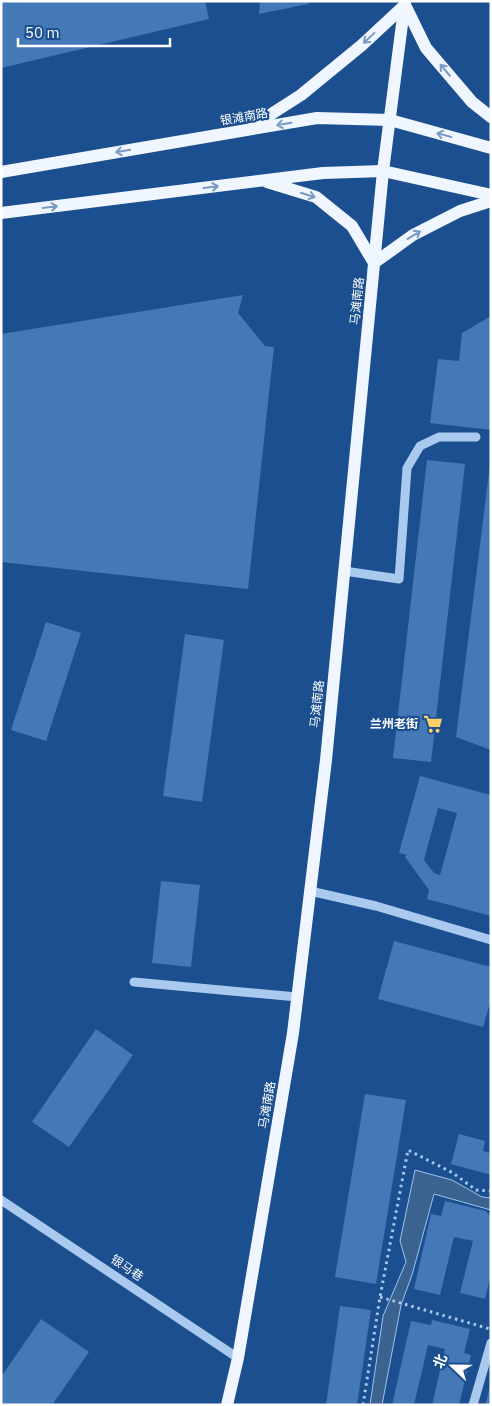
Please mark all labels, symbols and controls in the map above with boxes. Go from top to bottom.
scale bar [18,15,170,47]
text: 50 m [25,23,60,42]
one-way arrow [363,32,376,44]
one-way arrow [439,64,450,77]
street label: 银滩南路 [219,105,269,128]
one-way arrow [276,119,292,129]
one-way arrow [436,129,452,139]
one-way arrow [116,147,132,157]
one-way arrow [203,182,219,192]
one-way arrow [300,191,316,200]
one-way arrow [41,202,57,212]
one-way arrow [407,230,421,240]
street label: 马滩南路 [347,276,366,326]
street label: 马滩南路 [307,679,326,729]
supermarket icon: 兰州老街 [422,713,444,735]
place label: 兰州老街 [370,716,418,731]
street label: 马滩南路 [255,1080,278,1130]
street label: 银马巷 [108,1251,146,1284]
north arrow [427,1341,477,1391]
text: 北 [429,1351,451,1371]

